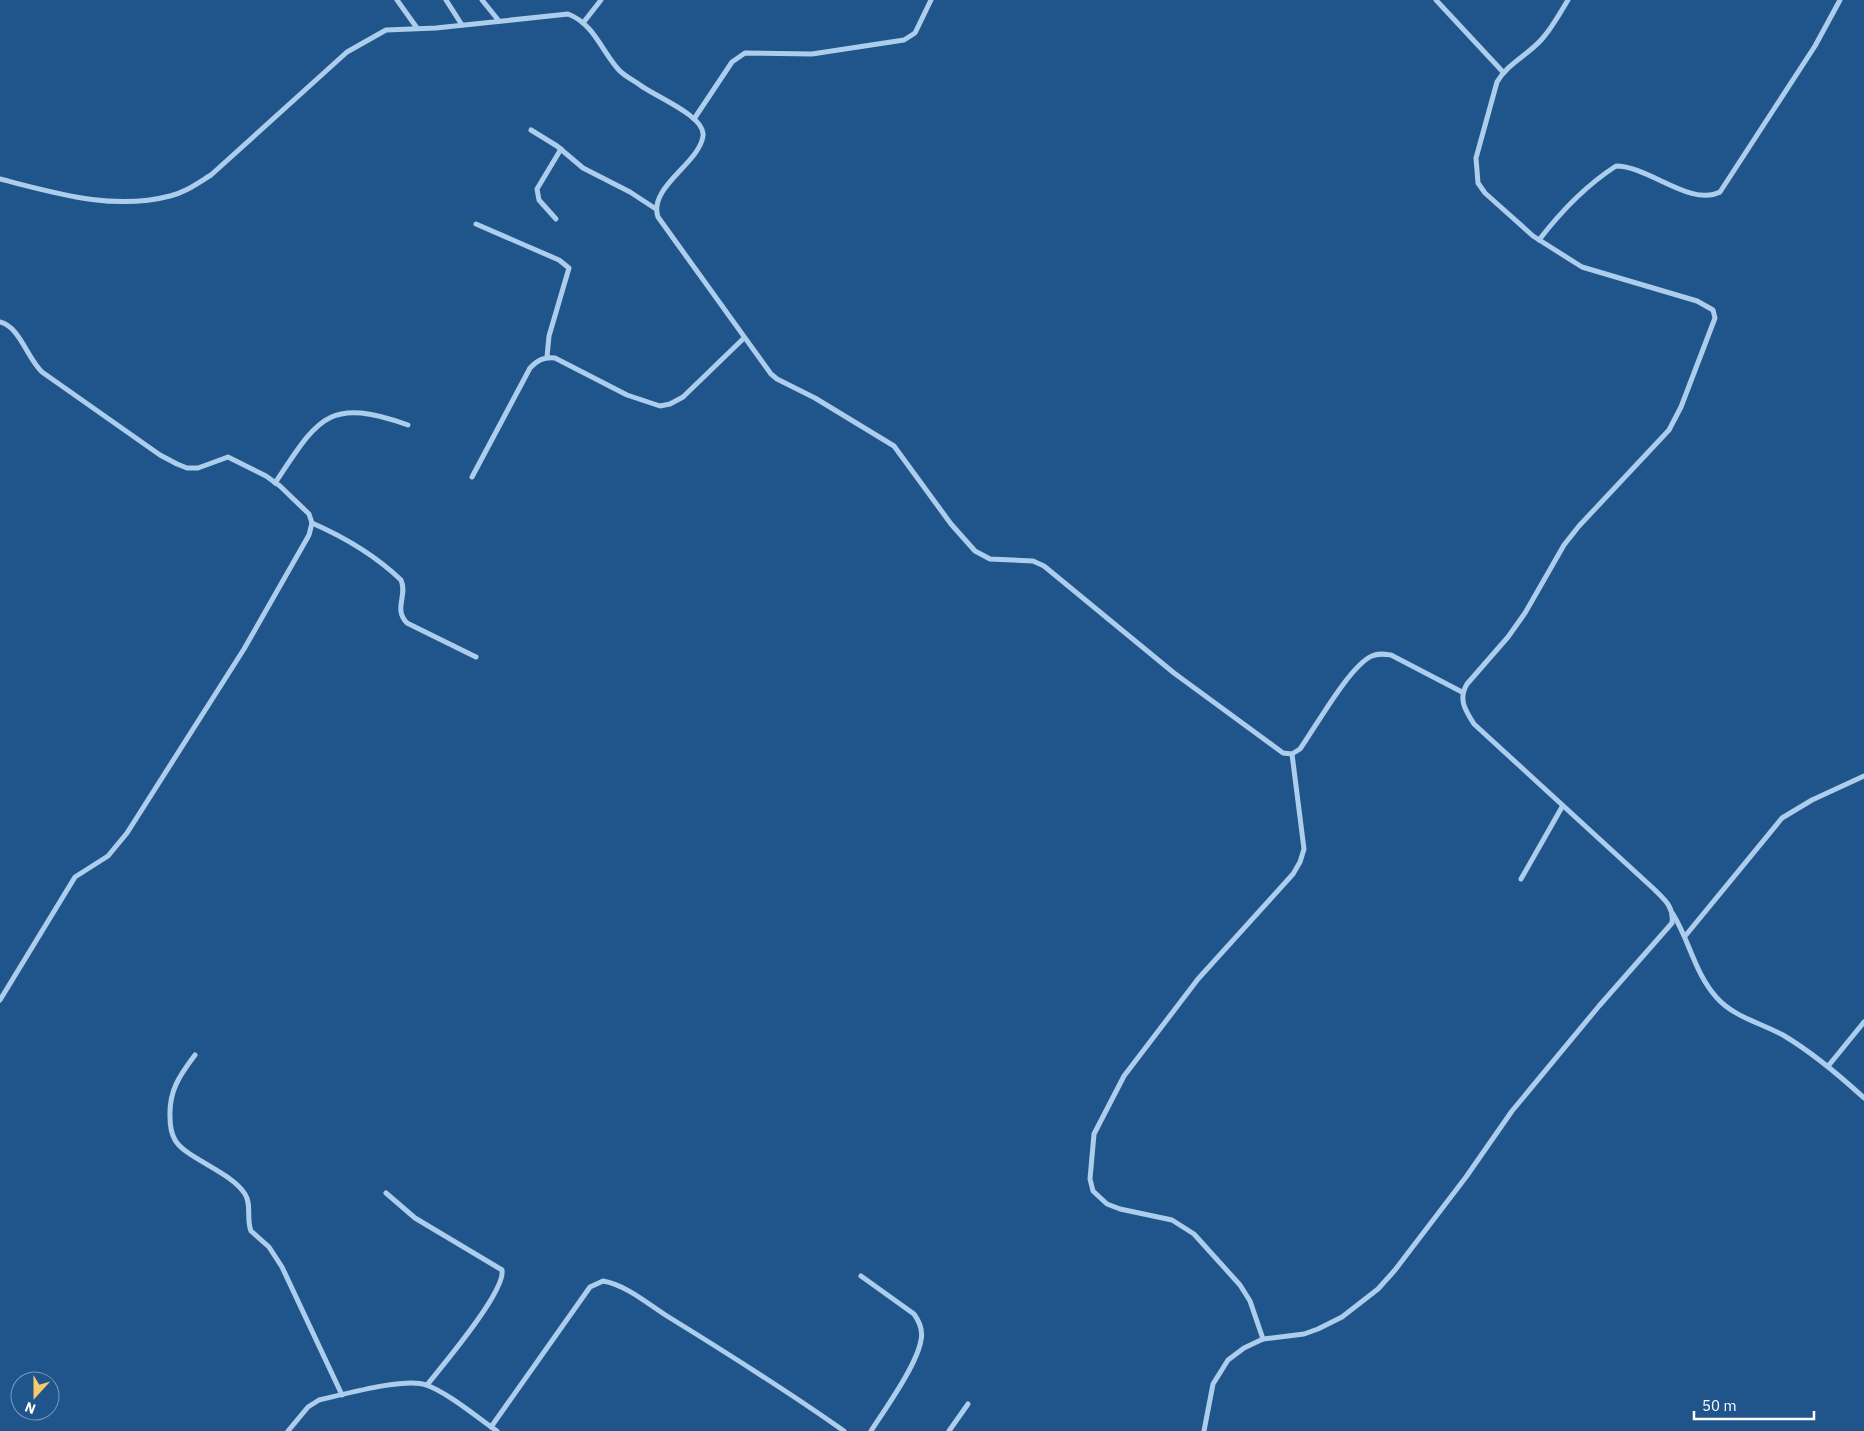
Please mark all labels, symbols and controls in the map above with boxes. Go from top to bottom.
north arrow [10,1371,60,1421]
scale bar [1694,1388,1814,1420]
text: 50 m [1702,1396,1737,1415]
text: N [22,1398,38,1418]

